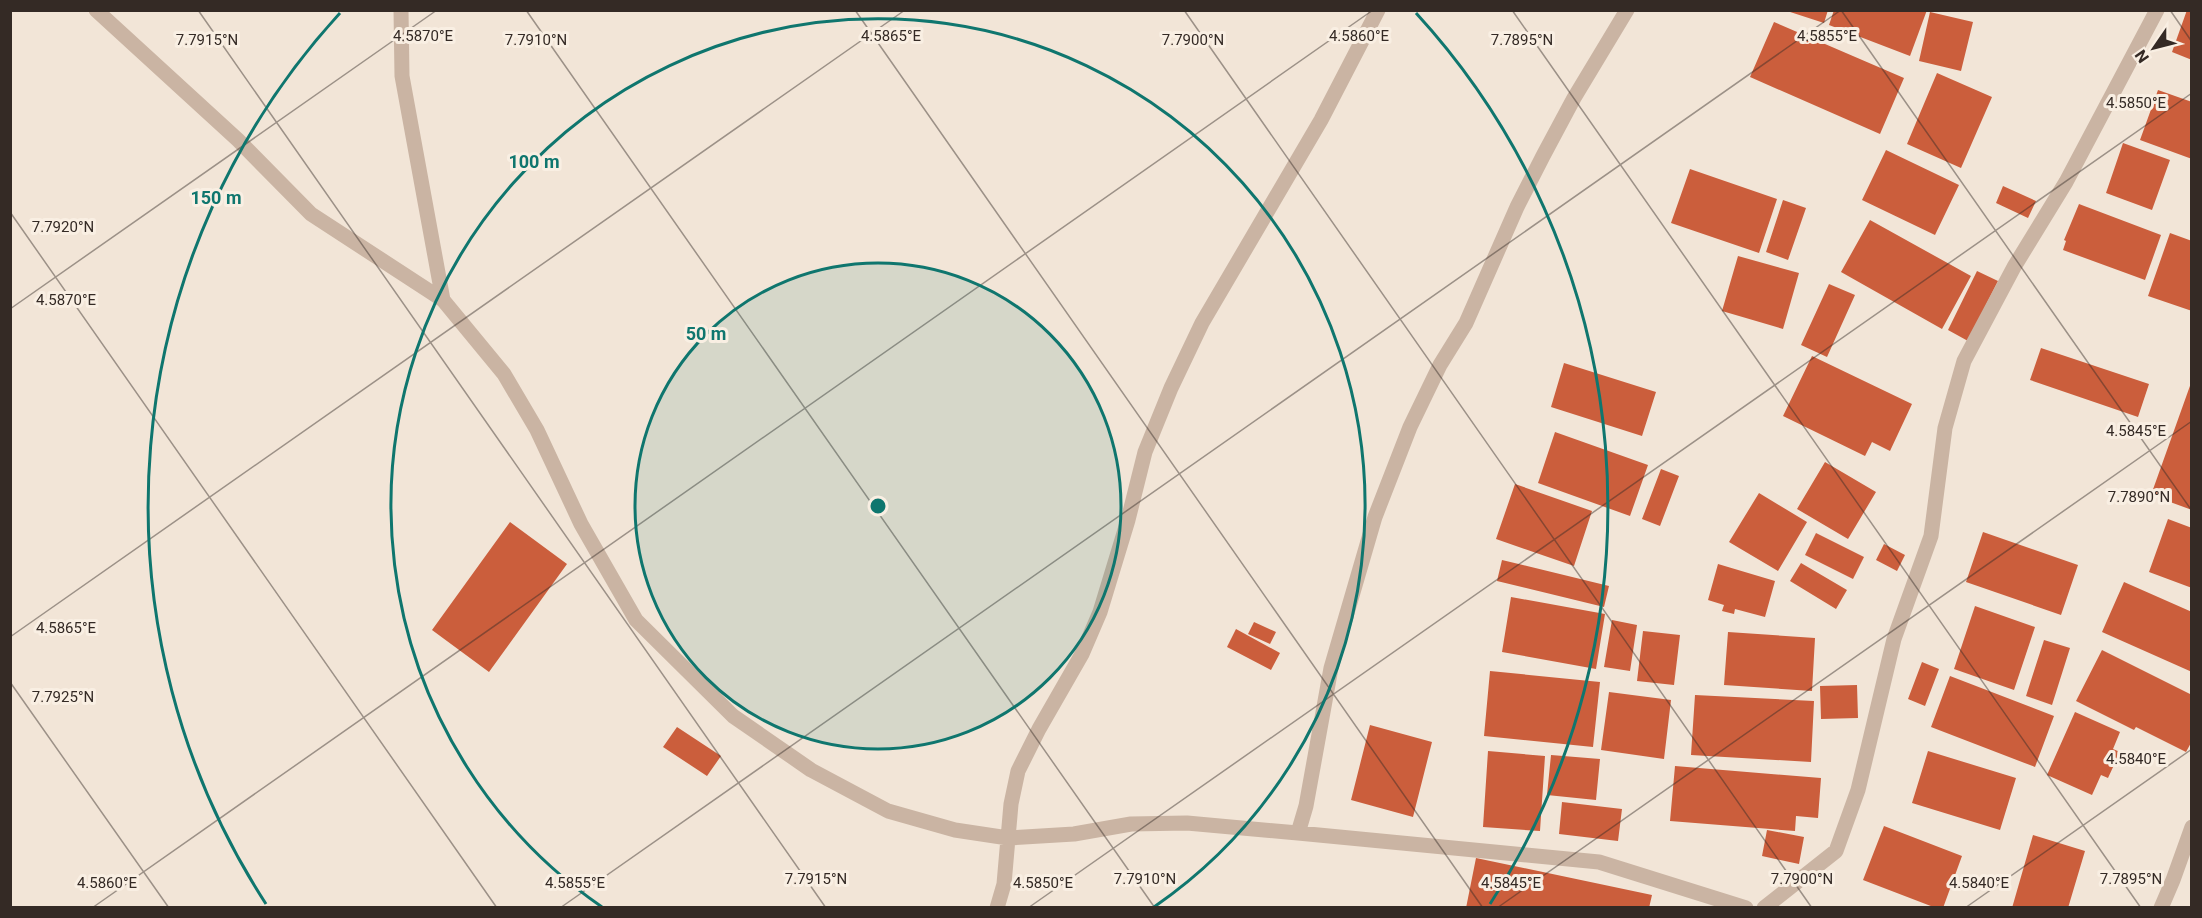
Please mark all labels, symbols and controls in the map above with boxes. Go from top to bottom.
north arrow [2124,18,2184,78]
text: 4.5870°E [393,27,454,45]
text: 4.5865°E [861,27,922,45]
text: 4.5860°E [1329,27,1390,45]
text: 4.5855°E [1797,27,1858,45]
text: 7.7915°N [176,31,238,49]
text: 7.7910°N [505,31,567,49]
text: 7.7900°N [1162,31,1224,49]
text: 7.7895°N [1491,31,1553,49]
text: N [2131,46,2153,66]
text: 4.5850°E [2106,94,2167,112]
text: 100 m [508,151,560,172]
text: 150 m [190,187,242,208]
text: 7.7920°N [32,218,94,236]
text: 4.5870°E [36,291,97,309]
text: 50 m [686,323,726,344]
text: 4.5845°E [2106,422,2167,440]
text: 7.7890°N [2108,488,2170,506]
centre of rings [868,496,888,516]
text: 4.5865°E [36,619,97,637]
text: 7.7925°N [32,688,94,706]
text: 4.5840°E [2106,750,2167,768]
text: 7.7915°N [785,870,847,888]
text: 7.7910°N [1114,870,1176,888]
text: 7.7900°N [1771,870,1833,888]
text: 7.7895°N [2100,870,2162,888]
text: 4.5860°E [77,874,138,892]
text: 4.5855°E [545,874,606,892]
text: 4.5850°E [1013,874,1074,892]
text: 4.5845°E [1481,874,1542,892]
text: 4.5840°E [1949,874,2010,892]

